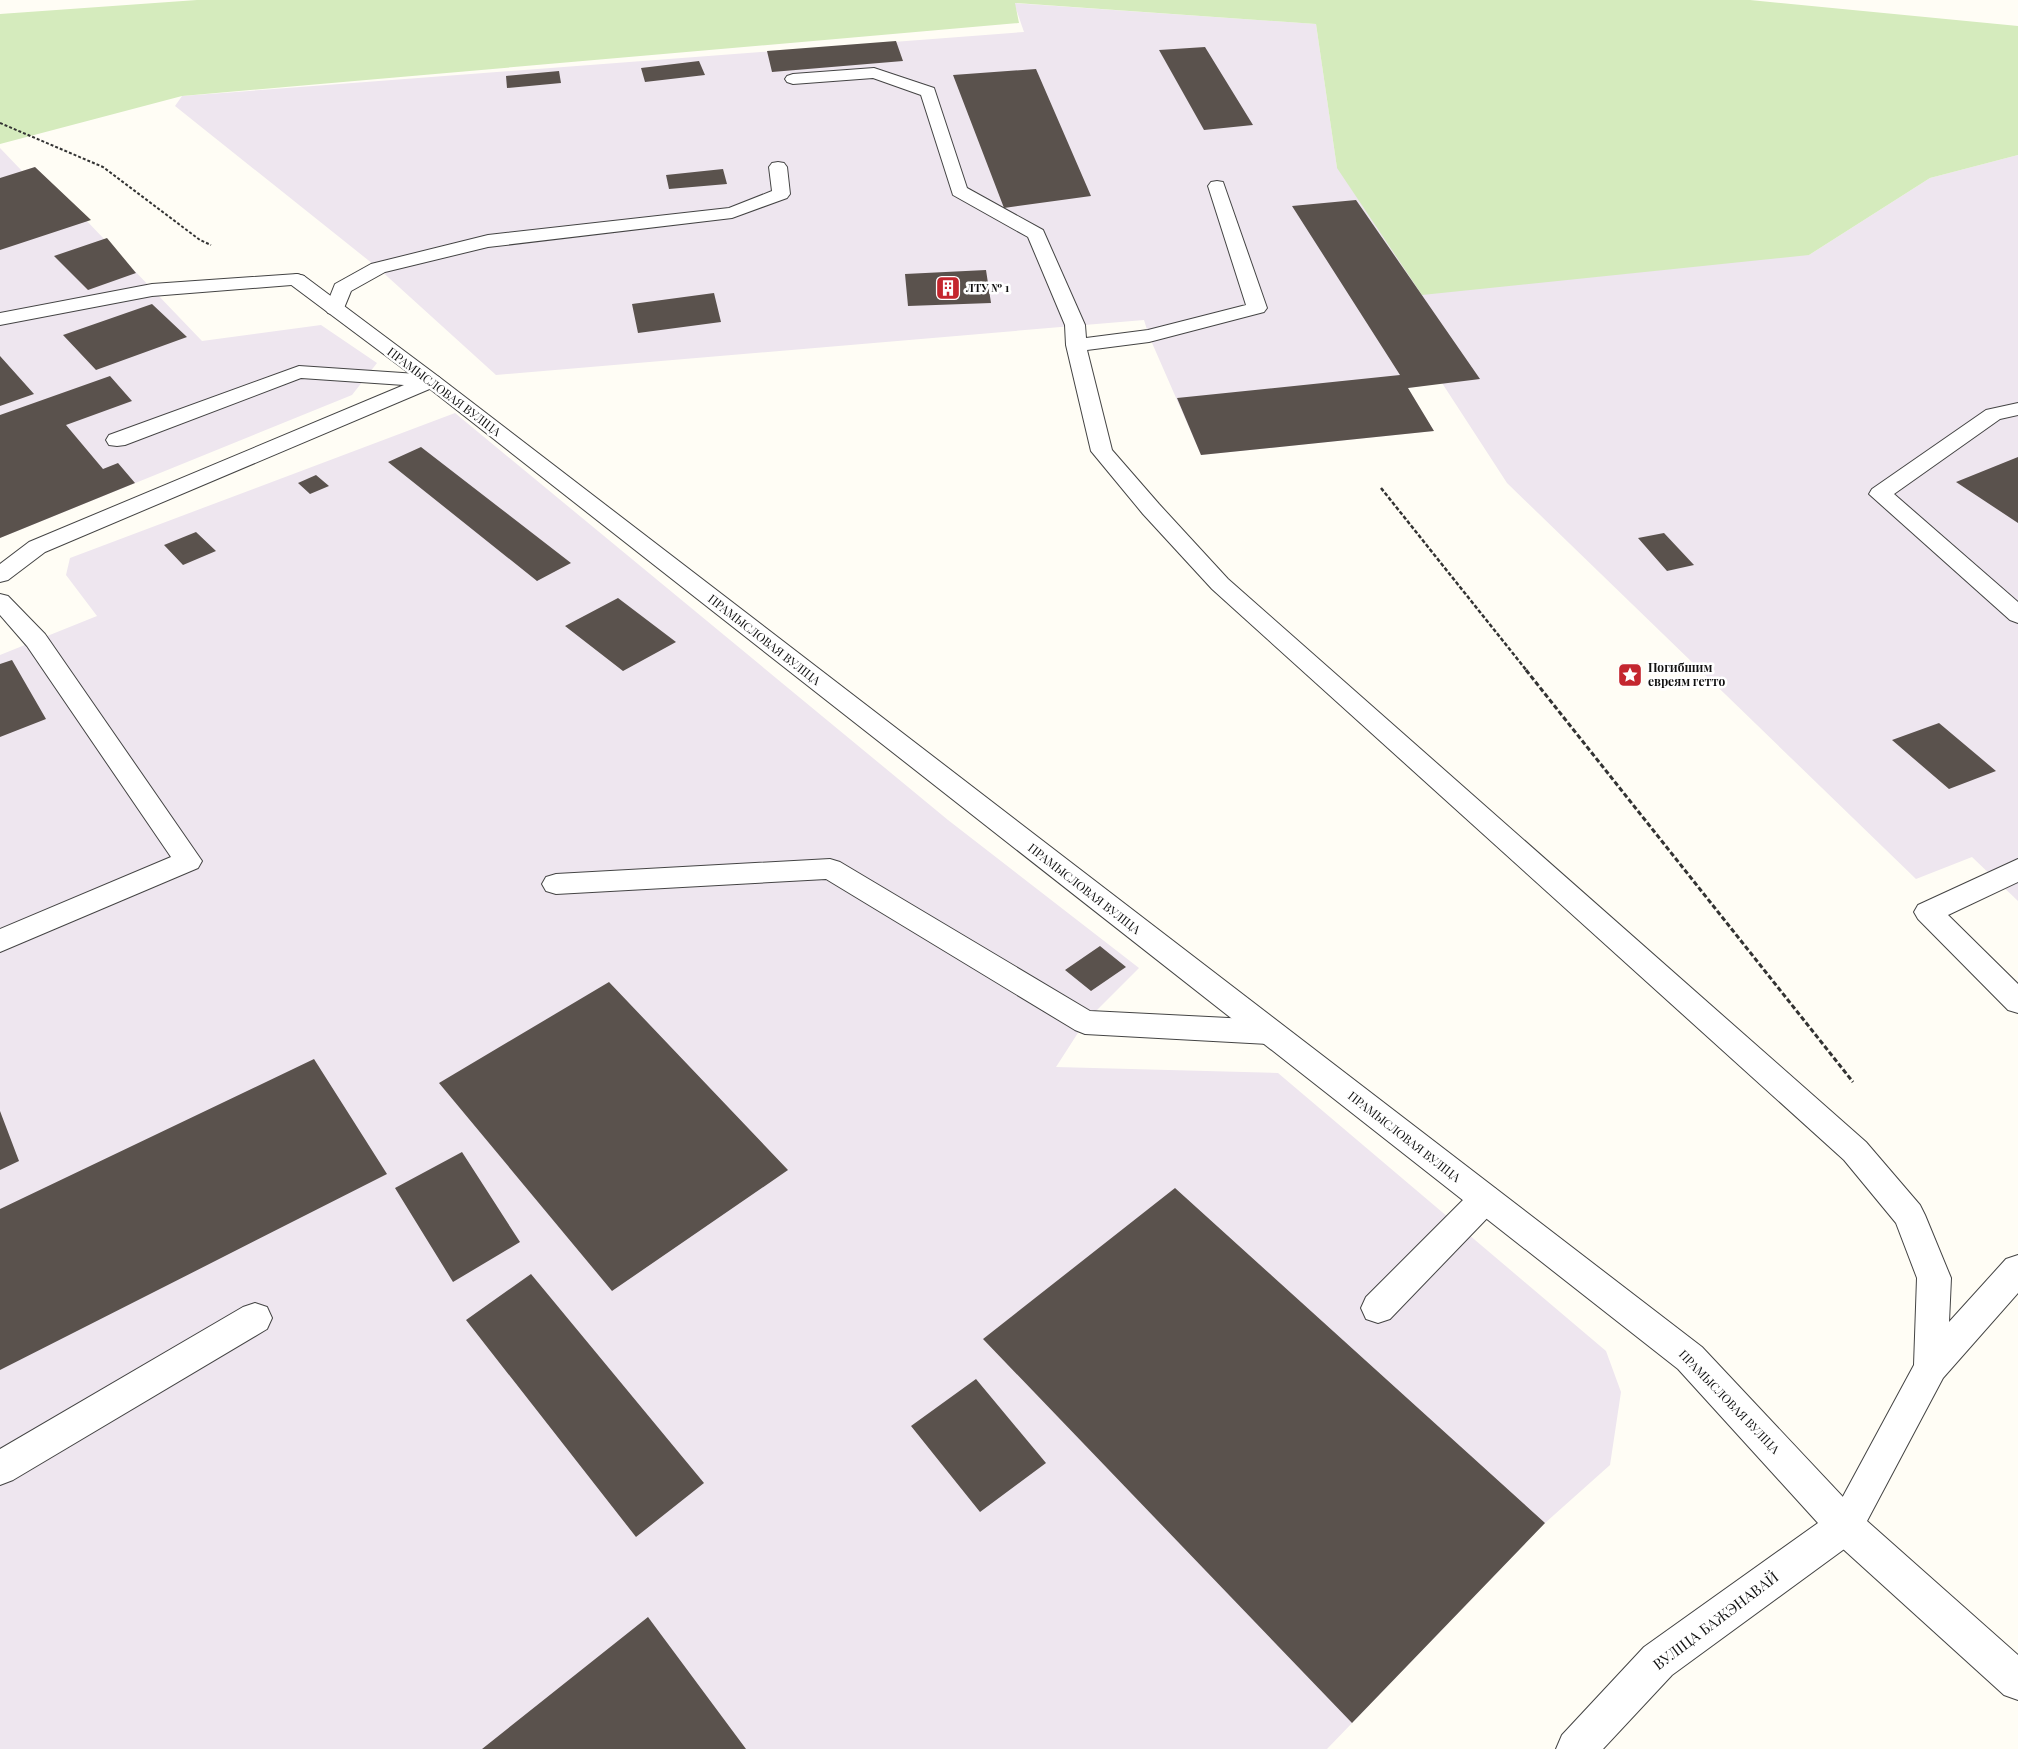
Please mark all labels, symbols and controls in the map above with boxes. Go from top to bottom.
building icon: ЛТУ № 1 [935,275,961,301]
place label: ЛТУ № 1 [965,280,1009,295]
street label: ПРАМЫСЛОВАЯ ВУЛІЦА [384,343,505,440]
street label: ПРАМЫСЛОВАЯ ВУЛІЦА [705,590,824,688]
place label: Погибшим евреям гетто [1648,659,1726,689]
place icon: Погибшим евреям гетто [1617,662,1643,688]
street label: ПРАМЫСЛОВАЯ ВУЛІЦА [1025,839,1144,937]
street label: ПРАМЫСЛОВАЯ ВУЛІЦА [1345,1087,1464,1185]
street label: ПРАМЫСЛОВАЯ ВУЛІЦА [1676,1346,1784,1457]
street label: ВУЛІЦА БАЖЭНАВАЙ [1649,1566,1783,1674]

